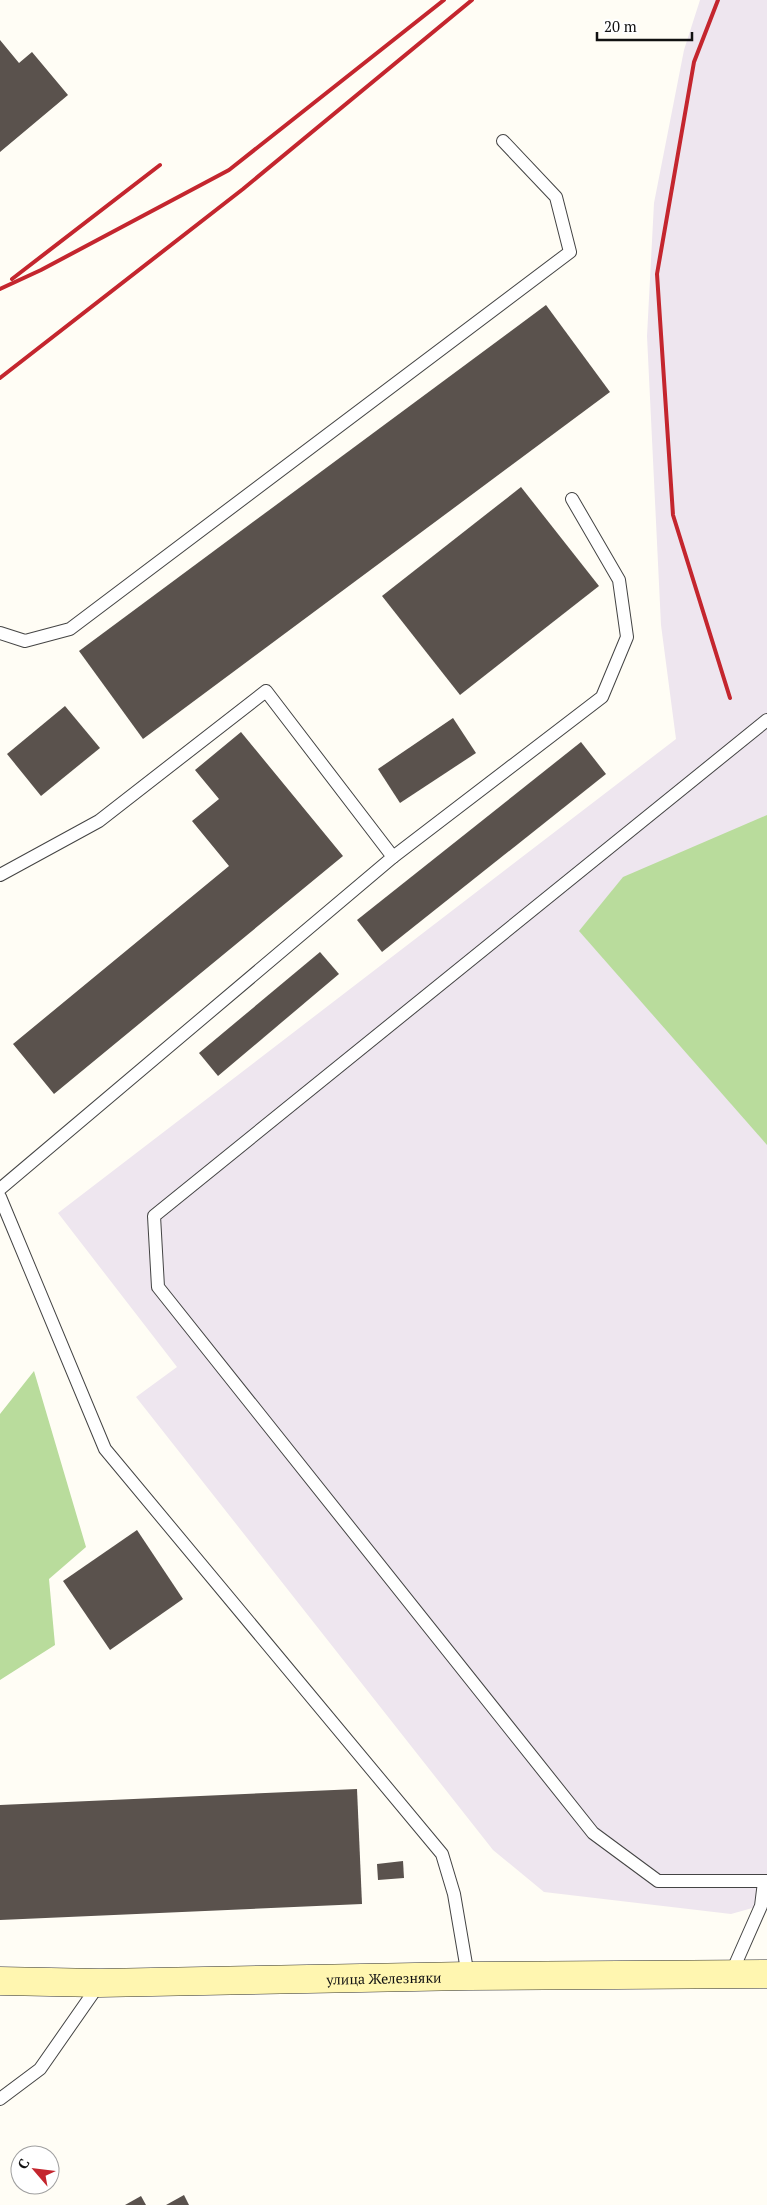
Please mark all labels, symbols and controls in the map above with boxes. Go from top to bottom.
scale bar [597,10,692,42]
text: 20 m [604,16,637,36]
street label: улица Железняки [325,1967,442,1988]
north arrow [10,2145,60,2195]
text: С [13,2155,34,2172]

